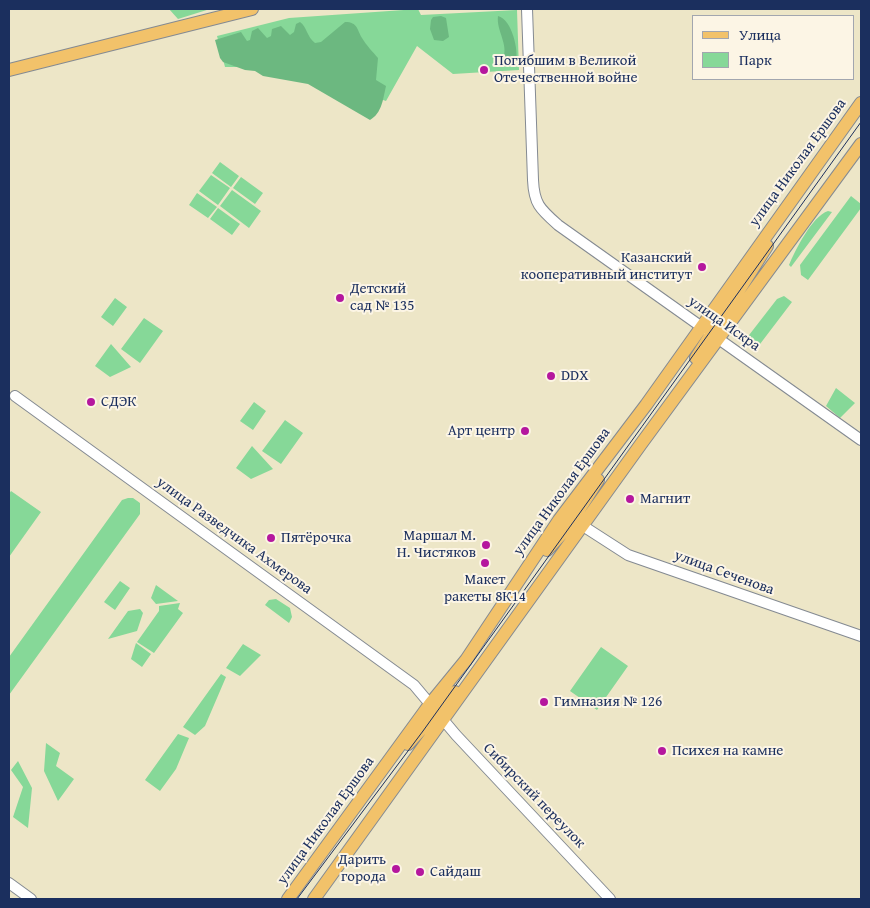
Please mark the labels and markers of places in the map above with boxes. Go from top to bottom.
place label: Погибшим в Великой Отечественной войне [494,52,638,87]
marker: Погибшим в Великой Отечественной войне [478,64,490,76]
place label: Казанский кооперативный институт [521,249,692,284]
marker: Казанский кооперативный институт [696,261,708,273]
place label: Детский сад № 135 [350,280,414,315]
marker: Детский сад № 135 [334,292,346,304]
place label: DDX [561,367,589,385]
marker: DDX [545,370,557,382]
place label: СДЭК [101,393,137,411]
marker: СДЭК [85,396,97,408]
place label: Арт центр [448,422,515,440]
marker: Арт центр [519,425,531,437]
place label: Магнит [640,490,690,508]
marker: Магнит [624,493,636,505]
place label: Маршал М. Н. Чистяков [397,527,476,562]
place label: Пятёрочка [281,529,351,547]
marker: Пятёрочка [265,532,277,544]
marker: Маршал М. Н. Чистяков [480,539,492,551]
marker: Макет ракеты 8К14 [479,557,491,569]
place label: Макет ракеты 8К14 [444,571,526,606]
place label: Гимназия № 126 [554,693,662,711]
marker: Гимназия № 126 [538,696,550,708]
place label: Психея на камне [672,742,783,760]
marker: Психея на камне [656,745,668,757]
place label: Дарить города [338,851,386,886]
marker: Дарить города [390,863,402,875]
place label: Сайдаш [430,863,481,881]
marker: Сайдаш [414,866,426,878]

